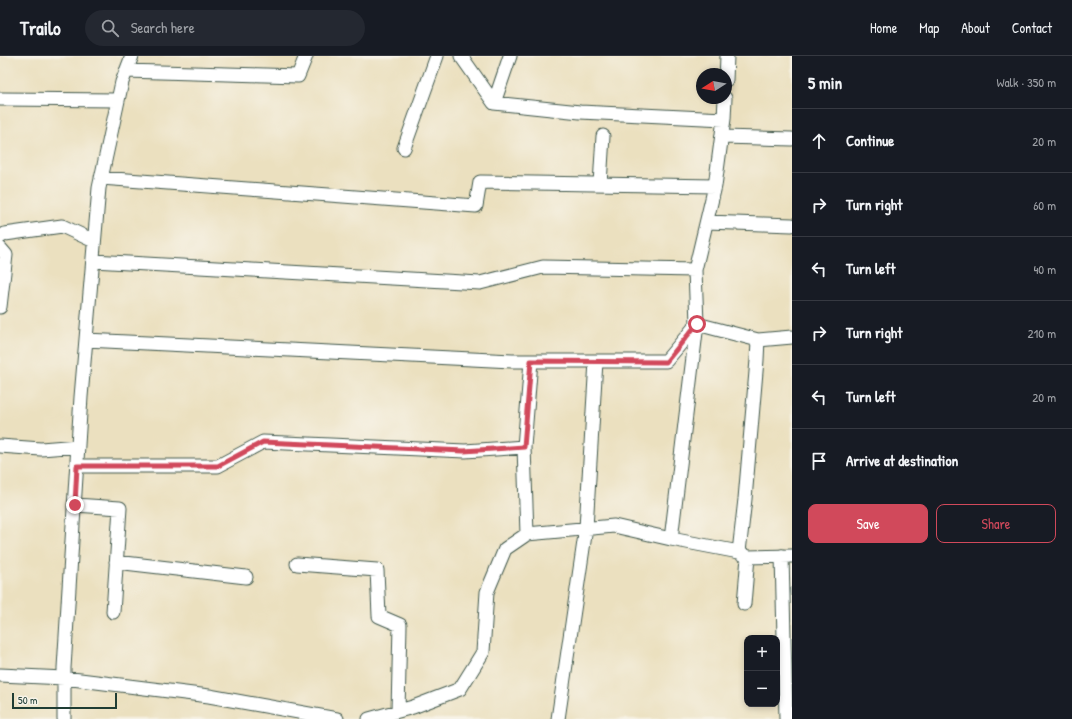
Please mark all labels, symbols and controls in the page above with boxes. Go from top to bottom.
search box [85,10,365,46]
text: Trailo [20,15,61,41]
icon: search [99,17,121,39]
text: Search here [131,17,195,38]
text: Home [870,18,897,37]
text: Map [919,18,939,37]
text: About [961,18,990,37]
text: Contact [1012,18,1052,37]
north arrow [696,68,732,104]
text: 5 min [808,71,842,94]
text: Walk · 350 m [996,73,1056,91]
icon: ahead [808,130,830,152]
text: Continue [846,130,894,151]
text: 20 m [1032,132,1056,150]
icon: right [808,194,830,216]
text: Turn right [846,194,902,215]
text: 60 m [1033,196,1056,214]
icon: left [808,258,830,280]
text: Turn left [846,258,896,279]
text: 40 m [1033,260,1056,278]
route start [688,315,706,333]
icon: right [808,322,830,344]
text: Turn right [846,322,902,343]
text: 210 m [1028,324,1056,342]
icon: left [808,386,830,408]
text: Turn left [846,386,896,407]
text: 20 m [1032,388,1056,406]
icon: arrive [808,450,830,472]
text: Arrive at destination [846,450,958,471]
route end [66,496,84,514]
button: Save [808,504,928,543]
button: Share [936,504,1056,543]
map controls [744,635,780,707]
button: + [744,635,780,671]
button: − [744,671,780,707]
scale bar [12,691,117,710]
text: 50 m [18,693,38,707]

